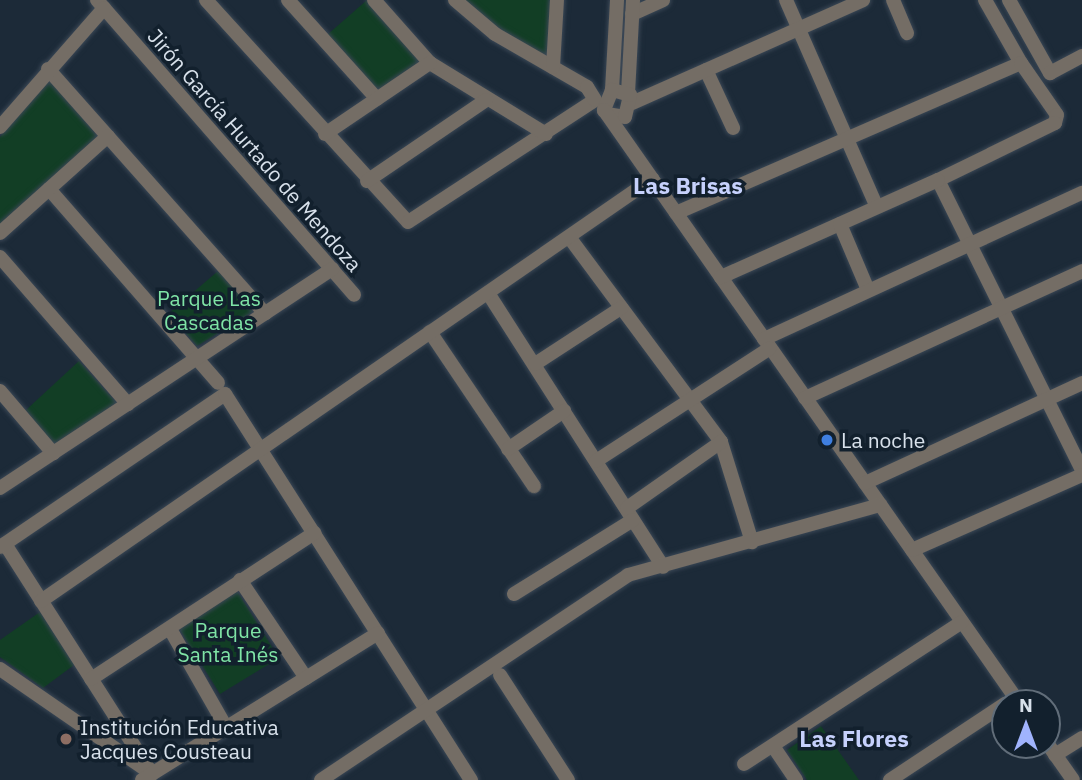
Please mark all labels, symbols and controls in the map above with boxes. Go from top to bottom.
street label: Jirón García Hurtado de Mendoza [143,23,367,277]
district label: Las Brisas [633,171,743,199]
park label: Parque Las Cascadas [157,285,261,335]
place label: La noche [841,427,925,453]
marker: La noche [819,432,835,448]
park label: Parque Santa Inés [178,617,278,667]
north arrow [991,689,1061,759]
text: N [1019,693,1033,717]
place label: Institución Educativa Jacques Cousteau [80,714,279,764]
district label: Las Flores [799,724,909,752]
marker: Institución Educativa Jacques Cousteau [58,731,74,747]

